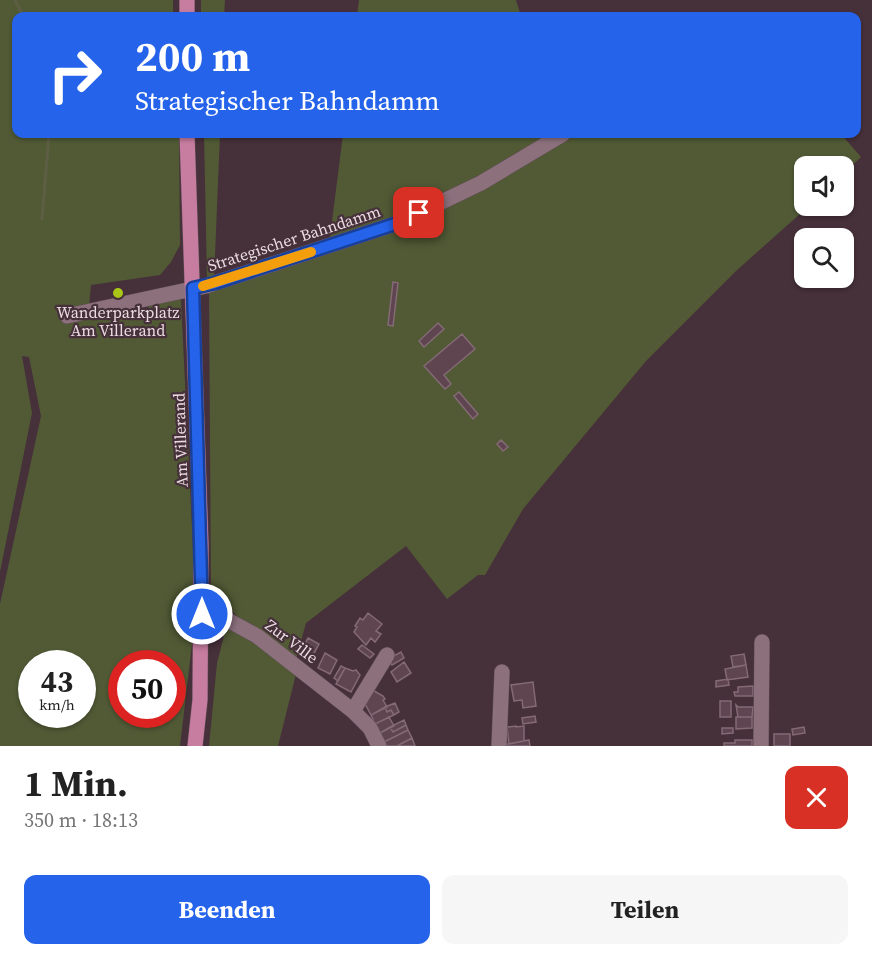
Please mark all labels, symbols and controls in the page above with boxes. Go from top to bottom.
text: 200 m [135,27,250,85]
icon: right [36,36,114,114]
text: Strategischer Bahndamm [135,82,440,119]
map controls [794,156,854,288]
button: sound [794,156,854,216]
pin [393,187,444,238]
icon: arrive [402,196,435,229]
street label: Strategischer Bahndamm [205,200,383,276]
button: search [794,228,854,288]
marker: Wanderparkplatz Am Villerand [111,286,125,300]
place label: Wanderparkplatz Am Villerand [56,301,180,341]
street label: Am Villerand [167,392,193,488]
position arrow [170,582,234,646]
street label: Zur Ville [261,614,323,668]
speed limit sign: 50 [108,650,186,728]
text: 43 [41,661,73,702]
text: km/h [39,694,75,715]
text: 1 Min. [24,759,128,808]
button: close [785,766,848,829]
text: 350 m · 18:13 [24,806,138,834]
button: Beenden [24,875,430,944]
button: Teilen [442,875,848,944]

